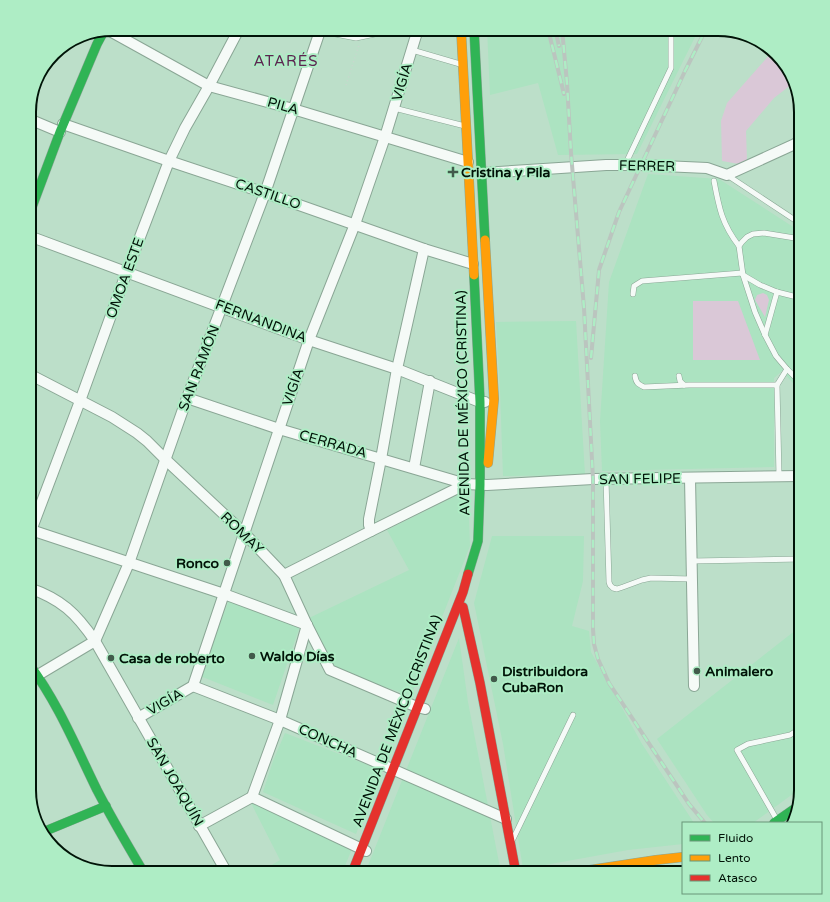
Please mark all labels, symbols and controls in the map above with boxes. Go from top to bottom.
district label: ATARÉS [253,52,319,70]
street label: VIGÍA [388,61,416,103]
street label: PILA [265,93,301,119]
street label: FERRER [619,157,675,175]
place label: Cristina y Pila [461,164,550,181]
marker: Cristina y Pila [448,167,458,177]
street label: CASTILLO [233,175,303,213]
street label: OMOA ESTE [103,235,147,321]
street label: AVENIDA DE MÉXICO (CRISTINA) [453,290,473,516]
street label: FERNANDINA [213,296,309,346]
street label: SAN RAMÓN [175,323,223,413]
street label: VIGÍA [279,366,307,408]
street label: CERRADA [297,426,369,462]
street label: SAN FELIPE [599,470,681,488]
street label: ROMAY [217,508,267,558]
place label: Ronco [176,555,219,572]
marker: Ronco [222,558,232,568]
street label: AVENIDA DE MÉXICO (CRISTINA) [349,613,445,829]
place label: Waldo Días [260,648,335,665]
place label: Casa de roberto [119,650,225,667]
marker: Waldo Días [247,651,257,661]
marker: Casa de roberto [106,653,116,663]
place label: Distribuidora CubaRon [502,663,588,696]
place label: Animalero [705,663,774,680]
marker: Animalero [692,666,702,676]
marker: Distribuidora CubaRon [489,674,499,684]
street label: VIGÍA [144,685,186,719]
street label: CONCHA [296,720,360,762]
street label: SAN JOAQUÍN [143,735,207,829]
legend [682,822,822,894]
text: Fluido [718,831,753,845]
text: Lento [718,851,751,865]
text: Atasco [718,871,757,885]

